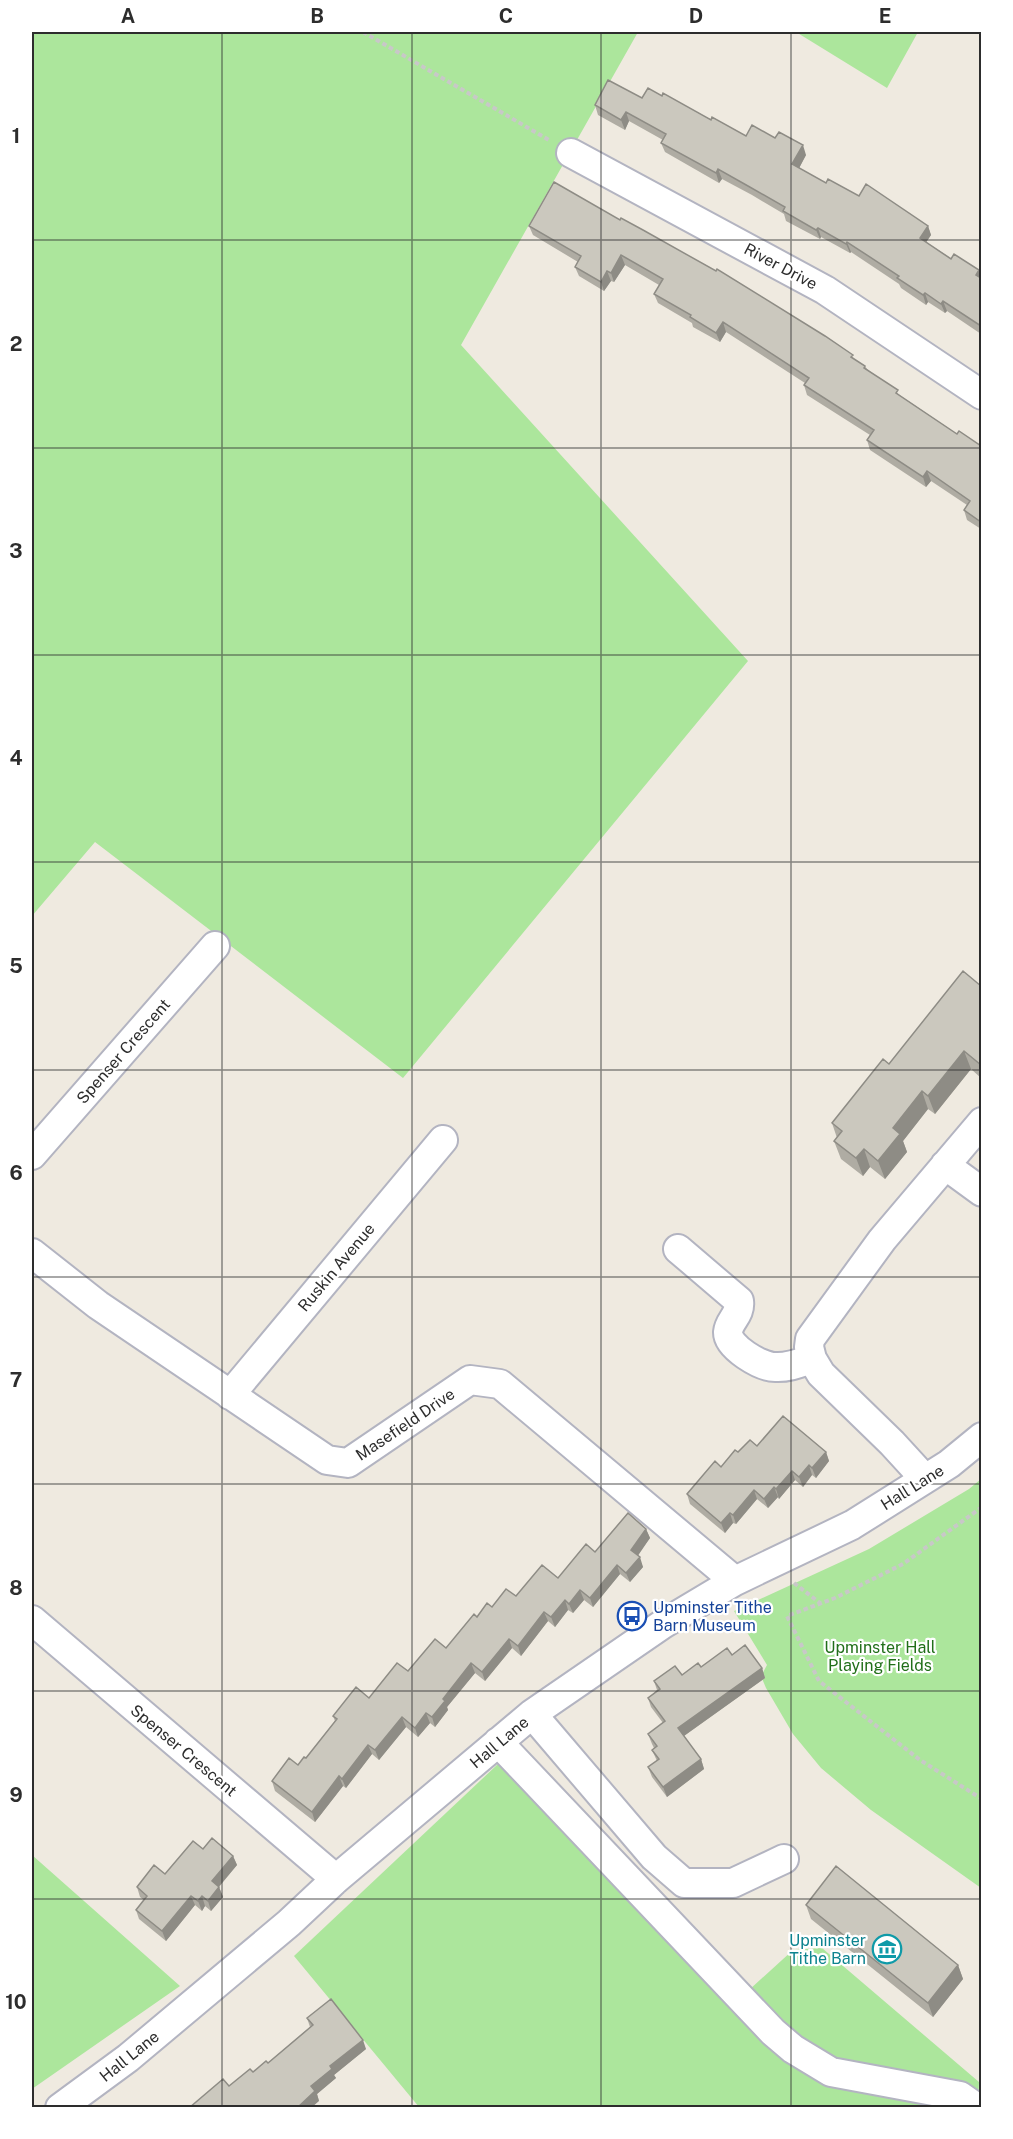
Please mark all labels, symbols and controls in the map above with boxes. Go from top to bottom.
text: A [121,4,135,28]
text: B [310,4,324,28]
text: C [499,4,513,28]
text: D [689,4,703,28]
text: E [879,4,891,28]
text: 1 [12,124,20,148]
street label: River Drive [741,239,821,294]
text: 2 [10,332,22,356]
text: 3 [9,539,23,563]
text: 4 [9,746,23,770]
text: 5 [9,954,23,978]
street label: Spenser Crescent [73,995,174,1108]
text: 6 [9,1161,23,1185]
street label: Ruskin Avenue [294,1219,379,1315]
text: 7 [10,1368,22,1392]
street label: Masefield Drive [352,1384,458,1465]
street label: Hall Lane [877,1461,947,1514]
text: 8 [9,1576,23,1600]
place label: Upminster Tithe Barn Museum [653,1598,772,1635]
bus stop icon: Upminster Tithe Barn Museum [616,1600,648,1632]
park label: Upminster Hall Playing Fields [824,1638,936,1675]
street label: Spenser Crescent [127,1700,241,1800]
street label: Hall Lane [466,1712,532,1772]
text: 9 [9,1783,23,1807]
place label: Upminster Tithe Barn [789,1931,866,1968]
museum icon: Upminster Tithe Barn [871,1933,903,1965]
text: 10 [5,1990,27,2014]
street label: Hall Lane [96,2027,163,2086]

